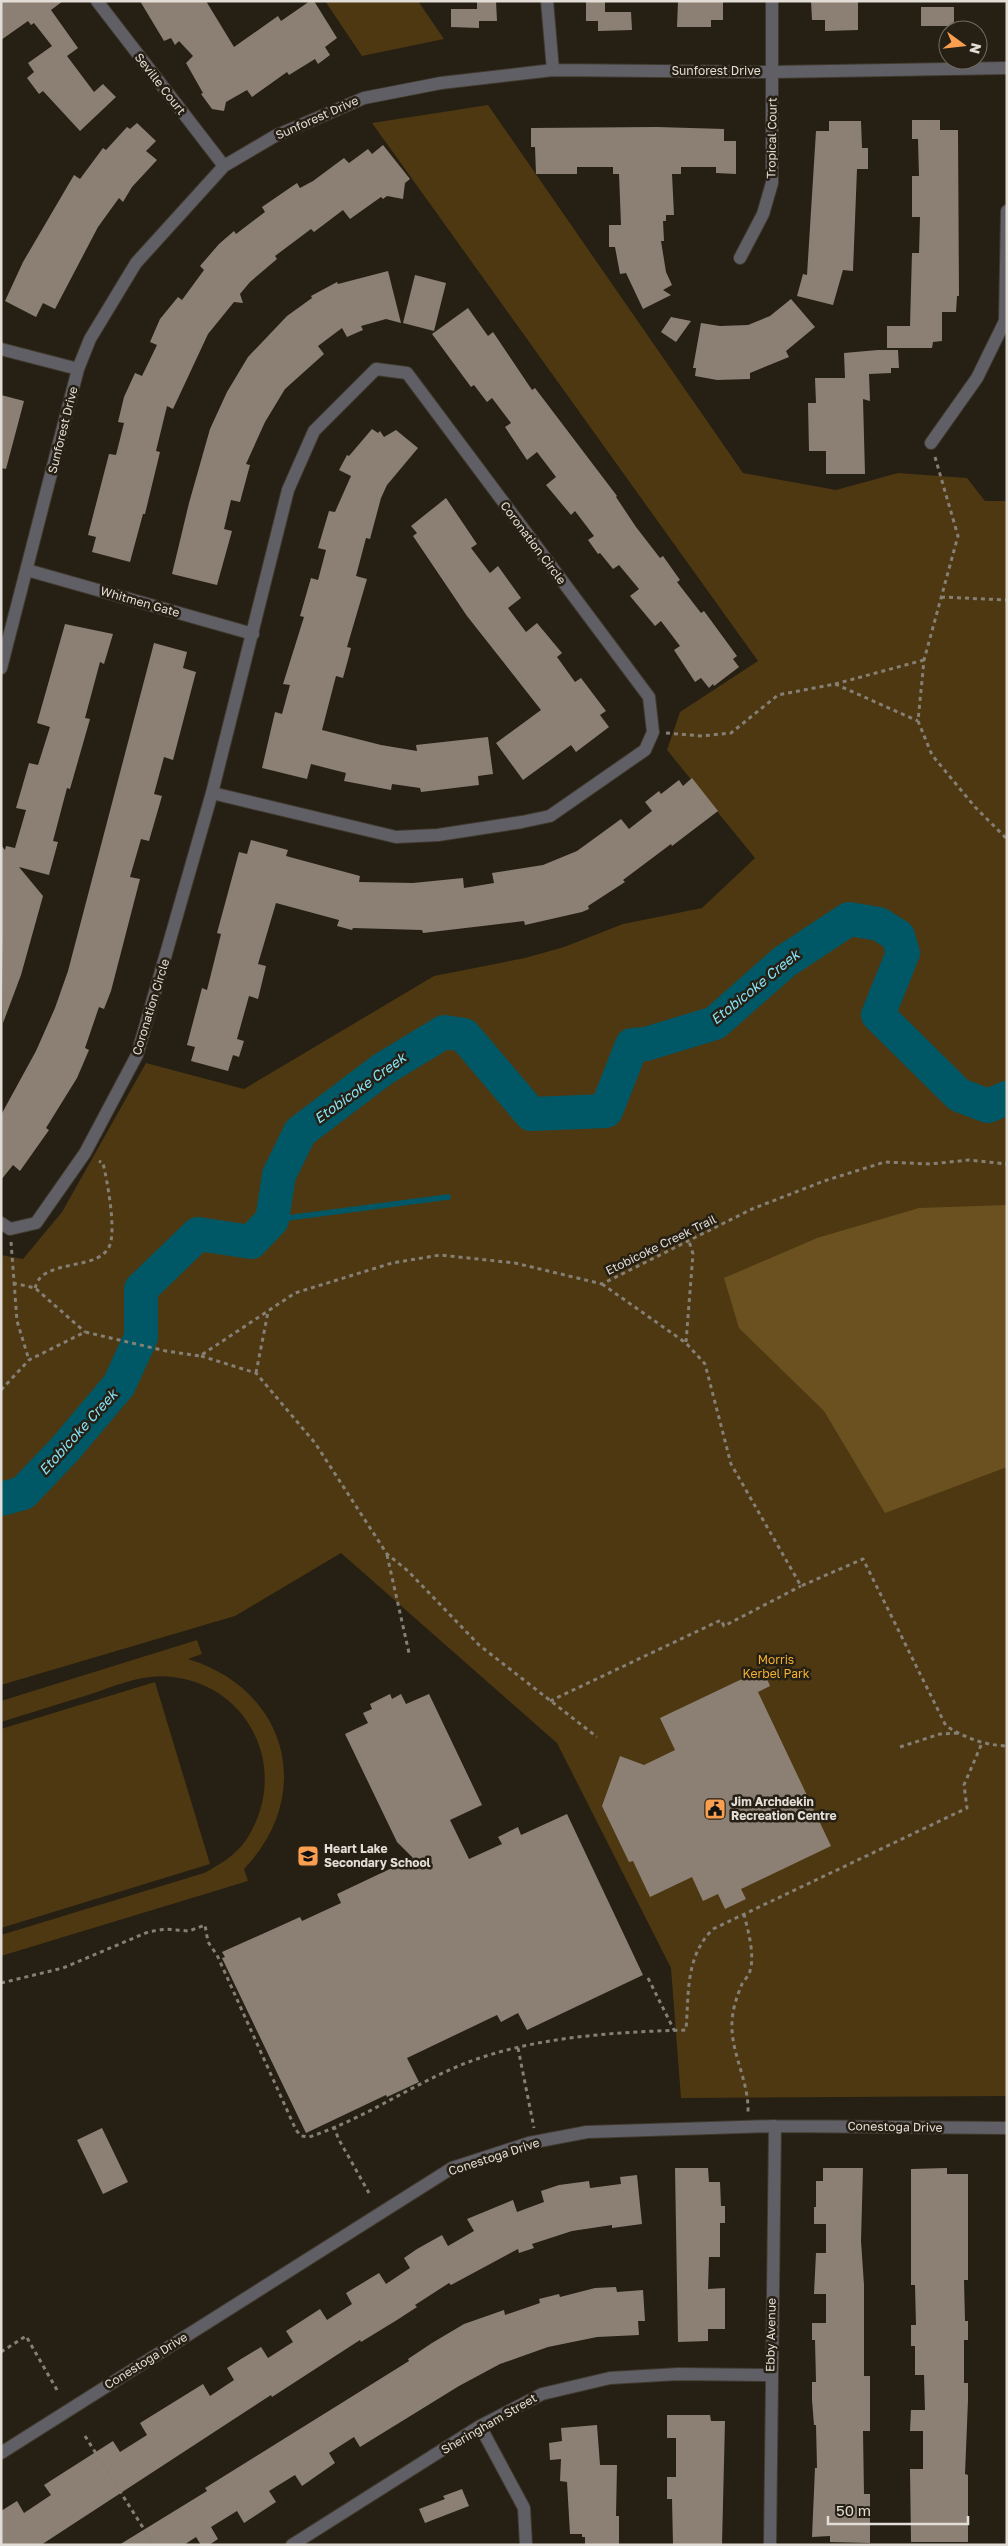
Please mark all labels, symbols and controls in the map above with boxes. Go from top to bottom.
north arrow [938,20,988,70]
text: N [966,41,986,56]
street label: Seville Court [132,50,189,118]
street label: Sunforest Drive [671,63,761,78]
street label: Sunforest Drive [273,93,361,143]
street label: Tropical Court [763,97,780,179]
street label: Sunforest Drive [44,385,81,475]
street label: Coronation Circle [497,498,569,587]
street label: Whitmen Gate [99,583,182,620]
water label: Etobicoke Creek [707,944,804,1028]
street label: Coronation Circle [129,957,172,1057]
water label: Etobicoke Creek [311,1047,411,1127]
street label: Etobicoke Creek Trail [603,1211,719,1278]
water label: Etobicoke Creek [35,1384,122,1478]
park label: Morris Kerbel Park [743,1652,810,1681]
place label: Jim Archdekin Recreation Centre [731,1794,836,1823]
public building icon: Jim Archdekin Recreation Centre [703,1797,727,1821]
place label: Heart Lake Secondary School [324,1841,431,1870]
school or university icon: Heart Lake Secondary School [296,1844,320,1868]
street label: Conestoga Drive [847,2118,943,2135]
street label: Conestoga Drive [446,2135,541,2178]
street label: Ebby Avenue [762,2298,779,2372]
street label: Conestoga Drive [101,2329,190,2392]
street label: Sheringham Street [438,2390,539,2457]
scale bar [828,2494,968,2526]
text: 50 m [836,2501,871,2519]

